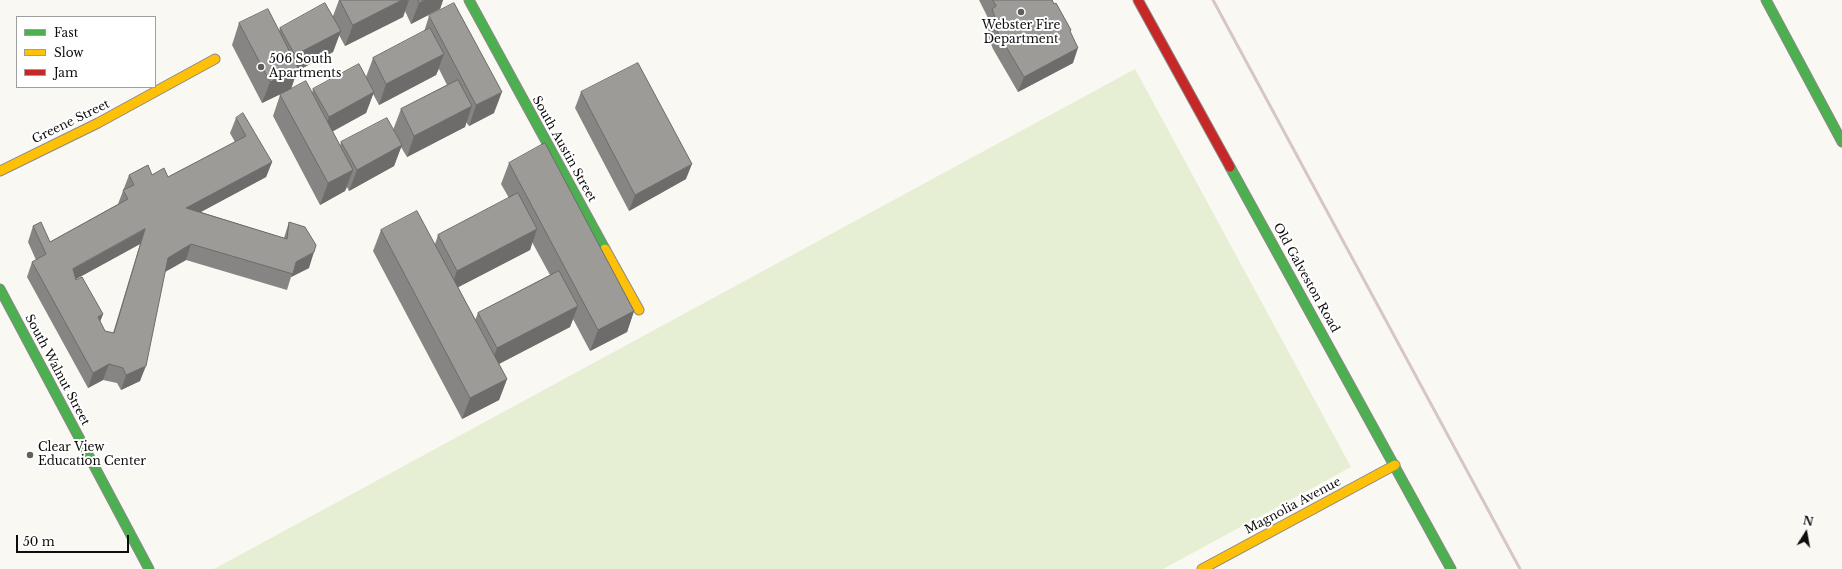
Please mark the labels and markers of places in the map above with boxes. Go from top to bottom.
marker: Webster Fire Department [1016,7,1026,17]
place label: Webster Fire Department [982,19,1060,47]
place label: 506 South Apartments [269,53,341,81]
marker: 506 South Apartments [256,62,266,72]
place label: Clear View Education Center [38,441,146,469]
marker: Clear View Education Center [25,450,35,460]

